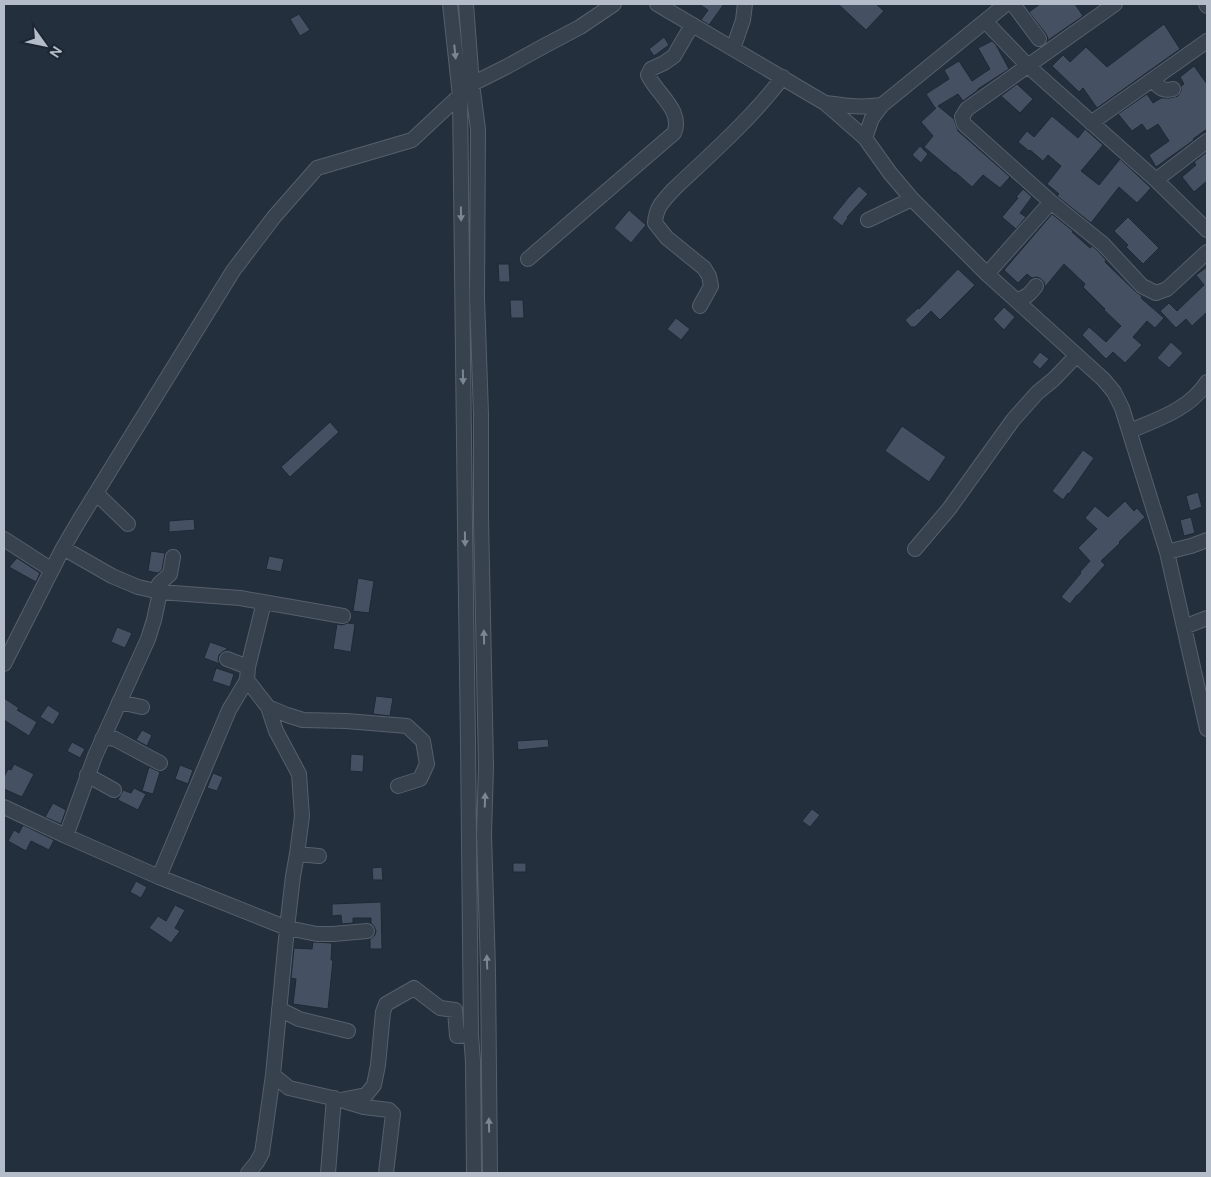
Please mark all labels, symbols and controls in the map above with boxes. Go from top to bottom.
north arrow [20,20,70,70]
text: N [46,43,66,61]
one-way arrow [451,45,459,61]
one-way arrow [457,207,465,223]
one-way arrow [459,369,467,385]
one-way arrow [461,532,469,548]
one-way arrow [480,629,488,645]
one-way arrow [482,791,490,807]
one-way arrow [483,954,491,970]
one-way arrow [485,1116,493,1132]

